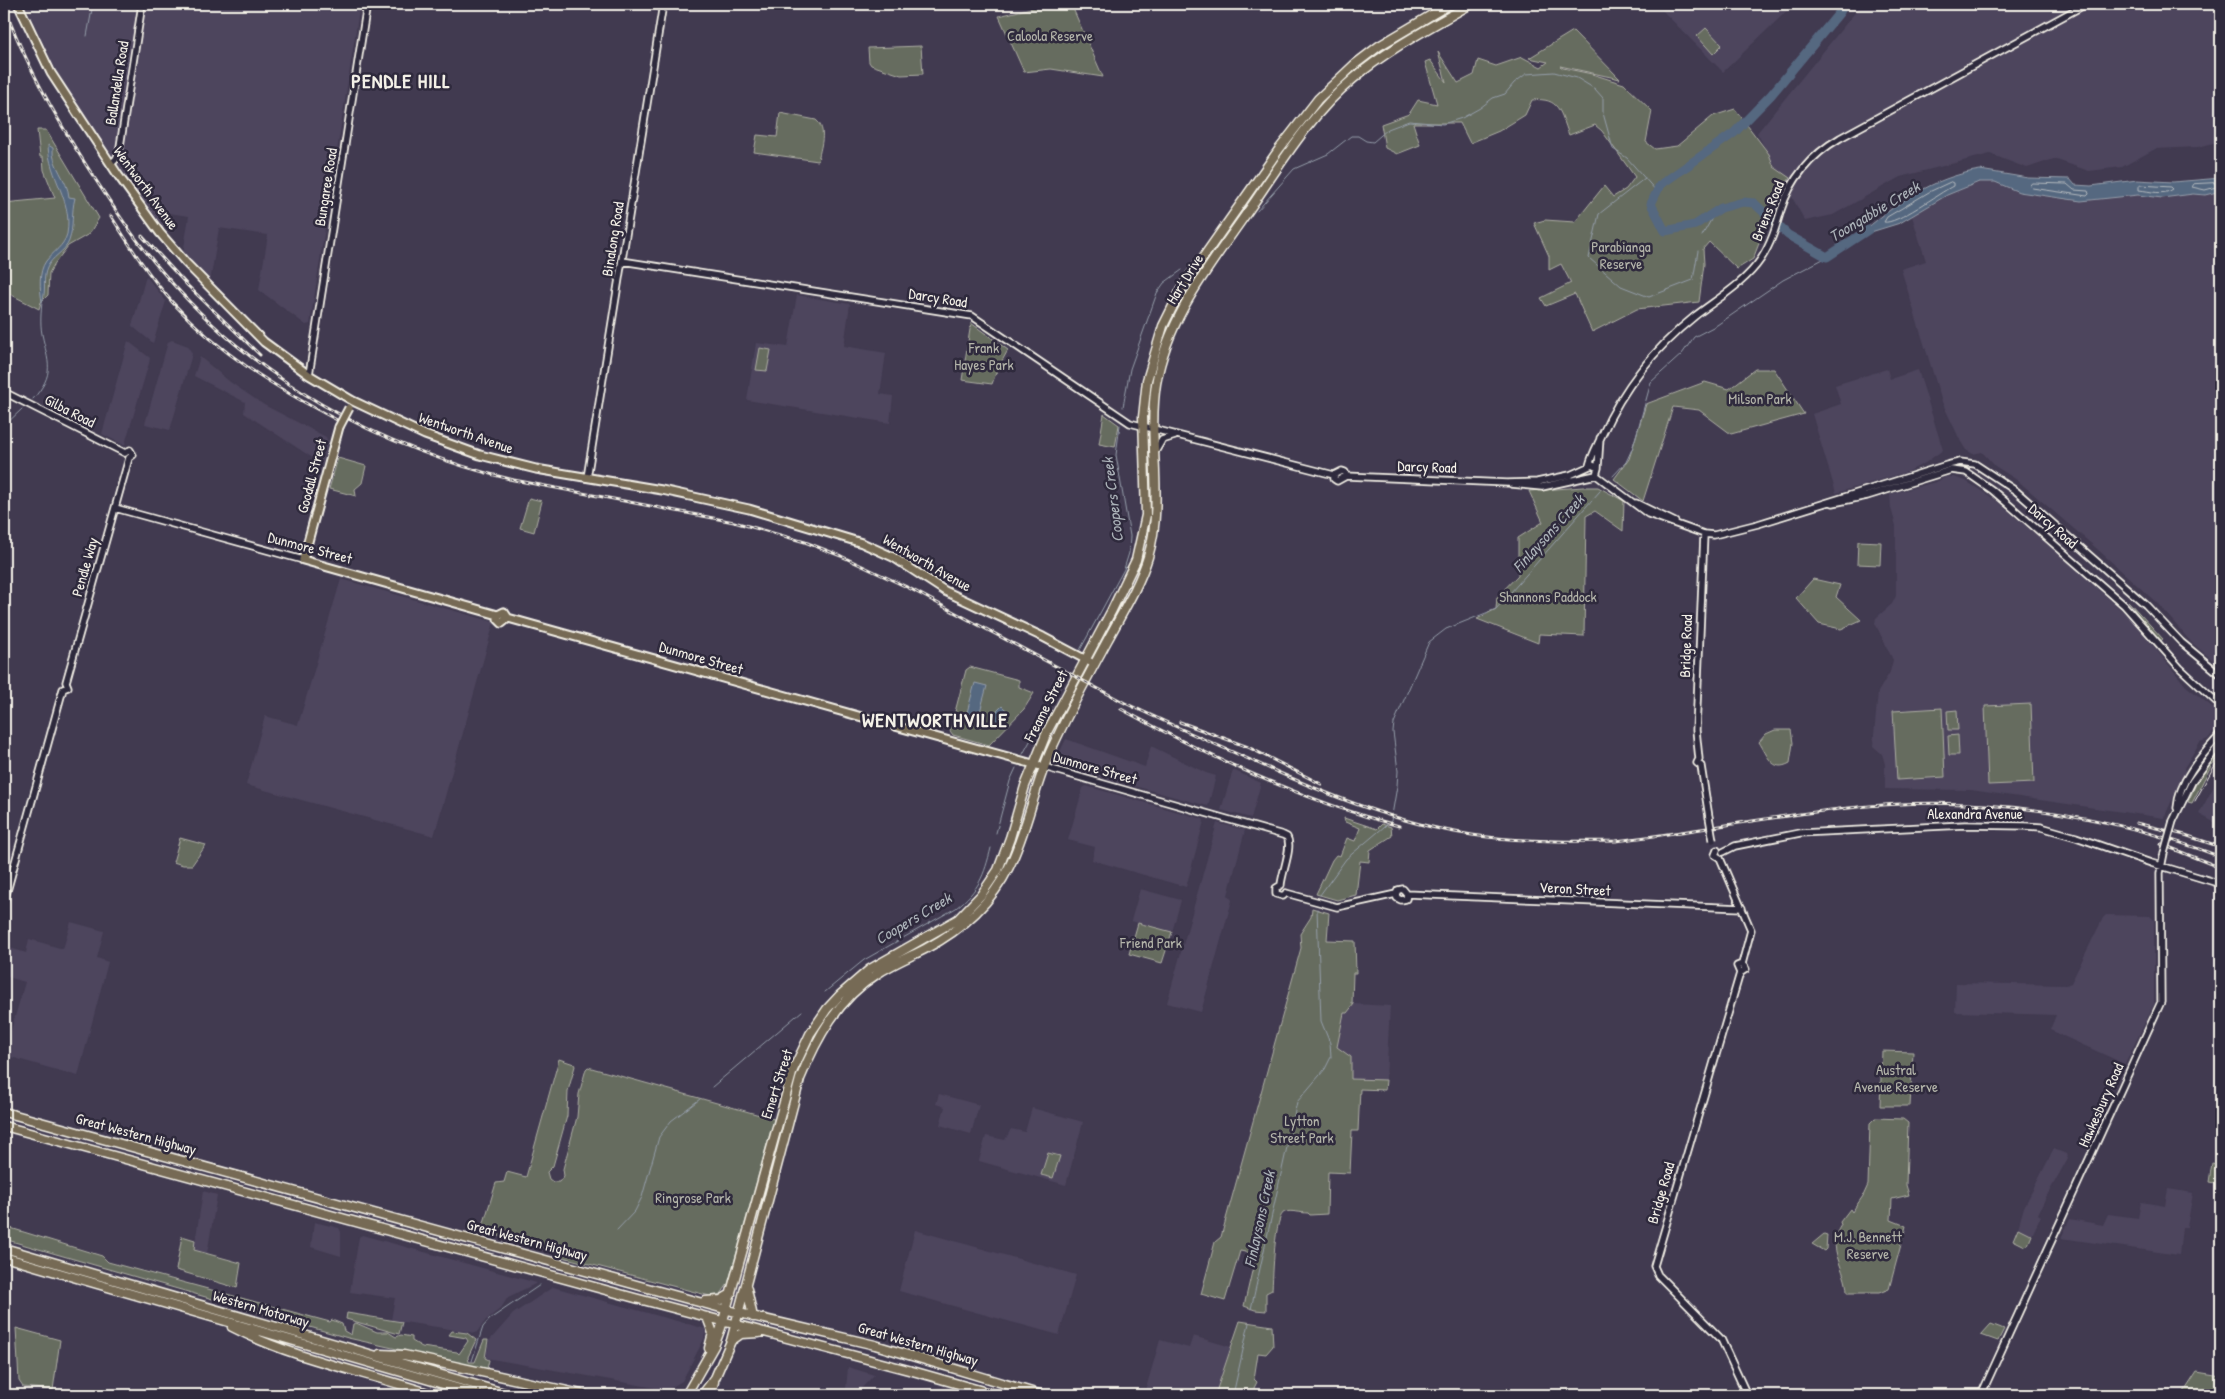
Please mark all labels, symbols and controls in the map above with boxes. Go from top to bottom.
park label: Caloola Reserve [1007,25,1093,46]
street label: Ballandella Road [100,39,134,126]
district label: PENDLE HILL [351,67,451,94]
street label: Wentworth Avenue [109,142,184,234]
street label: Bungaree Road [309,146,342,227]
water label: Toongabbie Creek [1825,175,1925,247]
street label: Briens Road [1746,177,1789,244]
street label: Binalong Road [596,200,629,278]
park label: Parabianga Reserve [1591,236,1651,274]
street label: Hart Drive [1161,250,1208,308]
street label: Darcy Road [907,283,969,313]
park label: Frank Hayes Park [954,337,1014,375]
park label: Milson Park [1728,388,1792,409]
street label: Gilba Road [41,389,99,432]
street label: Wentworth Avenue [416,407,516,459]
street label: Goodall Street [292,436,332,515]
water label: Coopers Creek [1096,455,1128,544]
street label: Darcy Road [1397,455,1457,478]
water label: Finlaysons Creek [1507,488,1590,577]
street label: Darcy Road [2024,498,2083,553]
street label: Dunmore Street [266,526,355,569]
street label: Wentworth Avenue [879,529,975,596]
street label: Pendle Way [66,535,103,599]
park label: Shannons Paddock [1499,586,1597,607]
street label: Bridge Road [1674,614,1697,678]
street label: Dunmore Street [657,636,746,680]
street label: Freame Street [1018,666,1073,746]
district label: WENTWORTHVILLE [862,706,1008,733]
street label: Dunmore Street [1051,746,1140,790]
street label: Alexandra Avenue [1927,803,2023,824]
street label: Veron Street [1539,876,1612,901]
water label: Coopers Creek [871,886,956,949]
park label: Friend Park [1119,932,1182,953]
street label: Emert Street [755,1046,798,1121]
park label: Austral Avenue Reserve [1854,1059,1938,1097]
street label: Hawkesbury Road [2073,1059,2129,1150]
street label: Great Western Highway [73,1107,199,1160]
park label: Lytton Street Park [1270,1110,1334,1148]
street label: Bridge Road [1642,1159,1679,1226]
water label: Finlaysons Creek [1238,1167,1280,1269]
park label: Ringrose Park [655,1187,731,1208]
street label: Great Western Highway [464,1213,590,1266]
park label: M.J. Bennett Reserve [1834,1226,1903,1264]
street label: Western Motorway [211,1285,312,1332]
street label: Great Western Highway [856,1316,981,1371]

